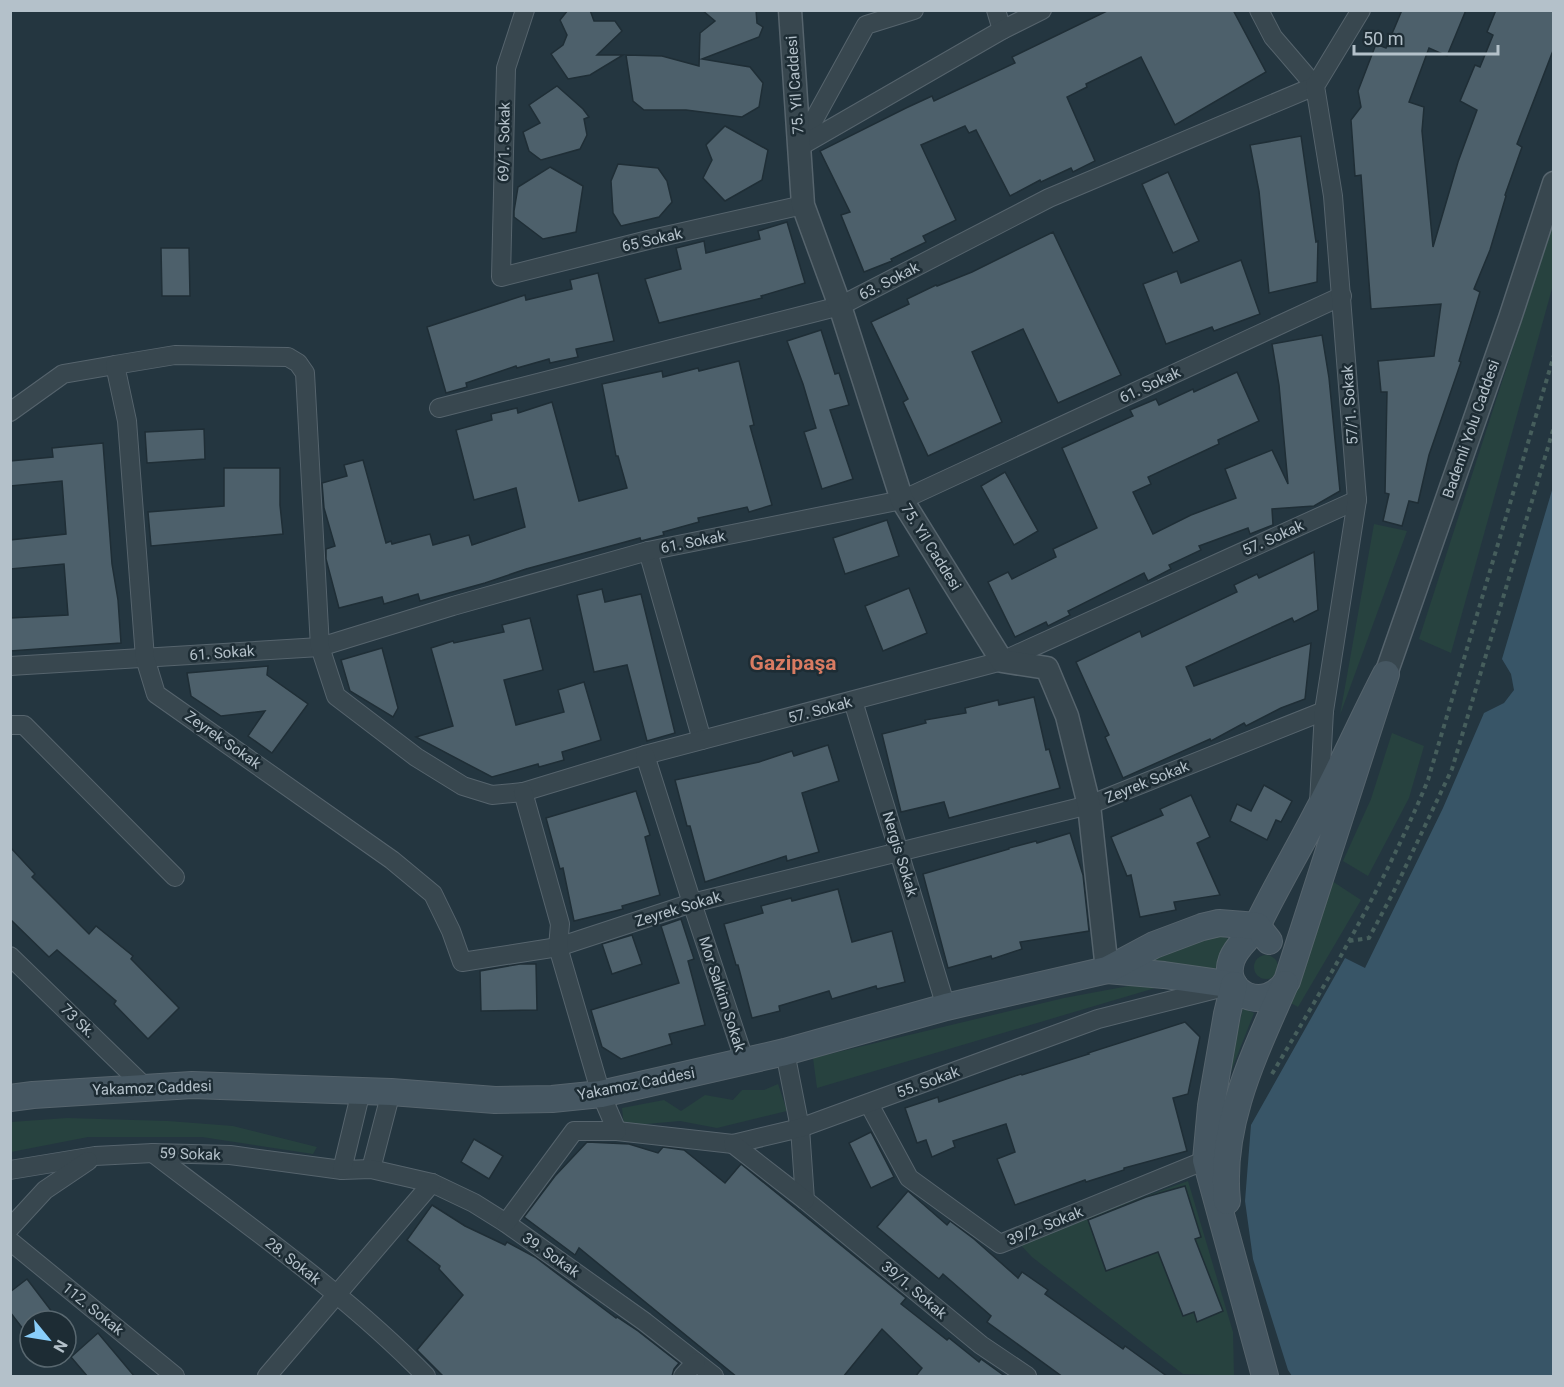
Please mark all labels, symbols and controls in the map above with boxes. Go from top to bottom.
scale bar [1354,18,1498,56]
text: 50 m [1363,28,1403,49]
street label: 75. Yil Caddesi [783,35,807,135]
street label: 69/1. Sokak [494,101,514,182]
street label: 65 Sokak [620,224,684,256]
street label: 63. Sokak [856,258,923,304]
street label: Bademli Yolu Caddesi [1439,358,1503,500]
street label: 61. Sokak [1117,363,1184,407]
street label: 57/1. Sokak [1338,364,1362,446]
street label: 75. Yil Caddesi [897,500,965,594]
street label: 57. Sokak [1239,516,1307,560]
street label: 61. Sokak [659,527,727,557]
street label: 61. Sokak [189,642,256,664]
district label: Gazipaşa [750,651,836,675]
street label: 57. Sokak [786,693,854,727]
street label: Zeyrek Sokak [181,707,265,773]
street label: Zeyrek Sokak [1102,757,1192,807]
street label: Nergis Sokak [879,809,922,899]
street label: Zeyrek Sokak [633,887,723,931]
street label: Mor Salkim Sokak [695,934,749,1054]
street label: 73 Sk. [57,1000,99,1042]
street label: 55. Sokak [894,1062,962,1102]
street label: Yakamoz Caddesi [576,1064,696,1104]
street label: Yakamoz Caddesi [92,1077,212,1099]
street label: 59 Sokak [159,1144,221,1164]
street label: 39/2. Sokak [1005,1203,1086,1249]
street label: 39. Sokak [519,1229,583,1281]
street label: 28. Sokak [262,1234,325,1288]
street label: 39/1. Sokak [878,1257,951,1323]
street label: 112. Sokak [59,1279,128,1339]
north arrow [18,1309,78,1369]
text: N [50,1337,72,1356]

